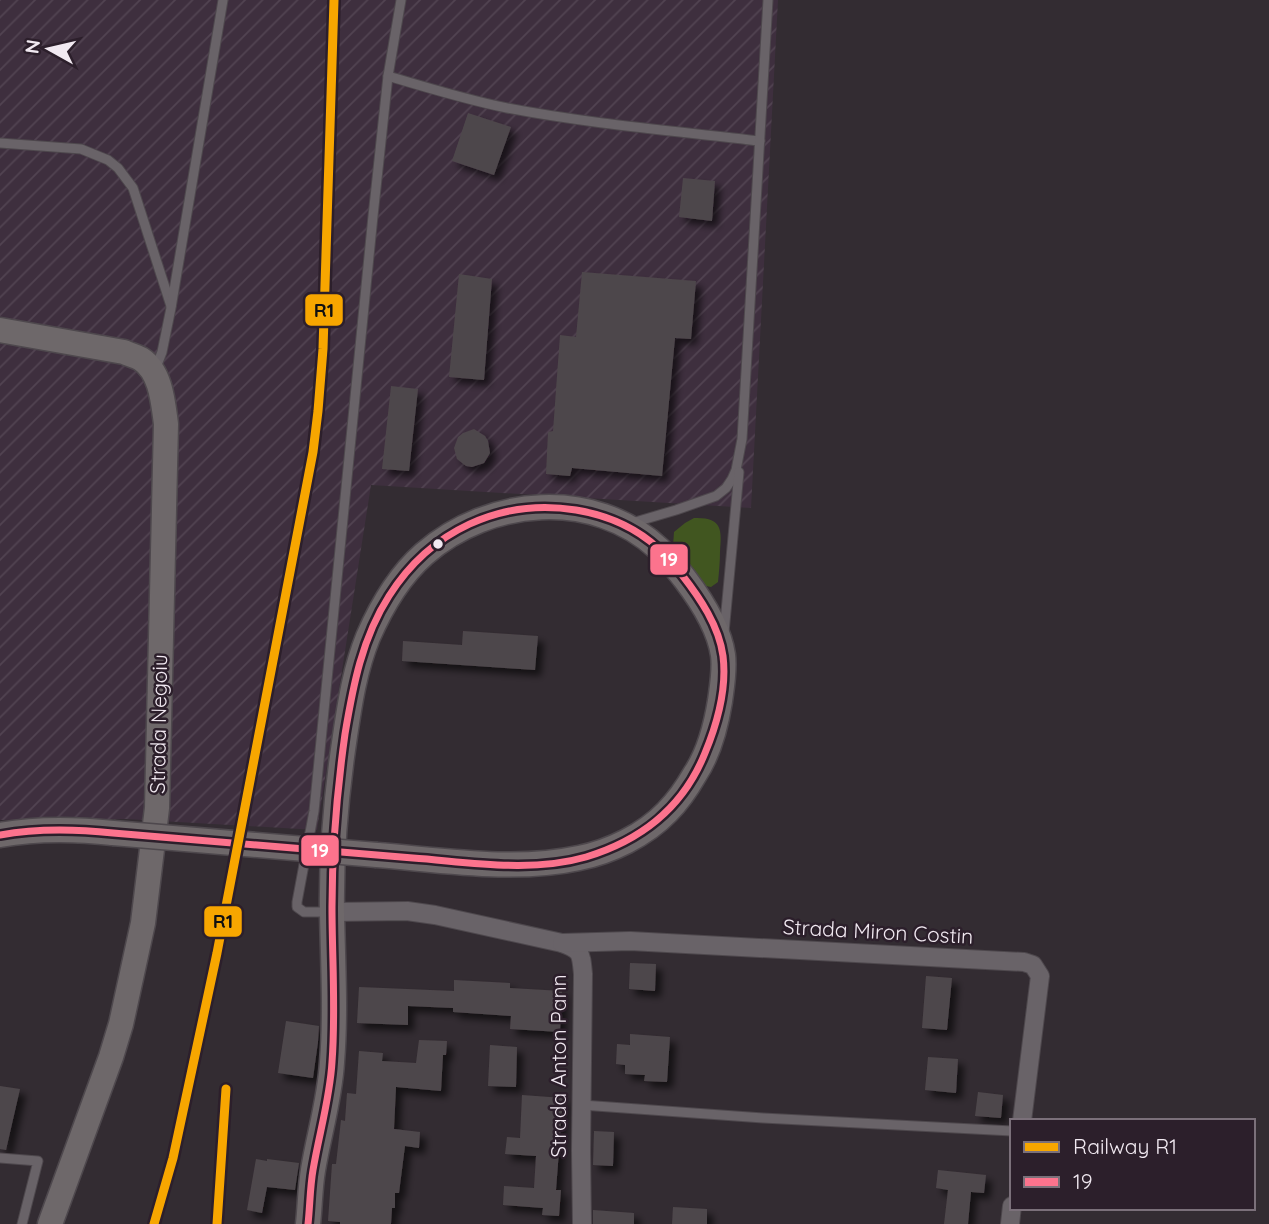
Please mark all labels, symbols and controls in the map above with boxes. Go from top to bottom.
north arrow [14,14,84,84]
text: N [19,38,45,55]
line badge: R1 [304,293,344,327]
text: R1 [314,298,334,322]
unlabelled marker [431,537,445,551]
line badge: 19 [649,543,689,576]
text: 19 [660,547,678,571]
street label: Strada Negoiu [144,654,172,794]
line badge: 19 [300,834,340,867]
text: 19 [311,838,329,862]
line badge: R1 [203,905,243,938]
text: R1 [213,909,233,933]
street label: Strada Miron Costin [782,913,974,949]
street label: Strada Anton Pann [545,974,571,1158]
legend [1010,1119,1255,1210]
text: Railway R1 [1073,1133,1177,1159]
text: 19 [1073,1168,1093,1194]

